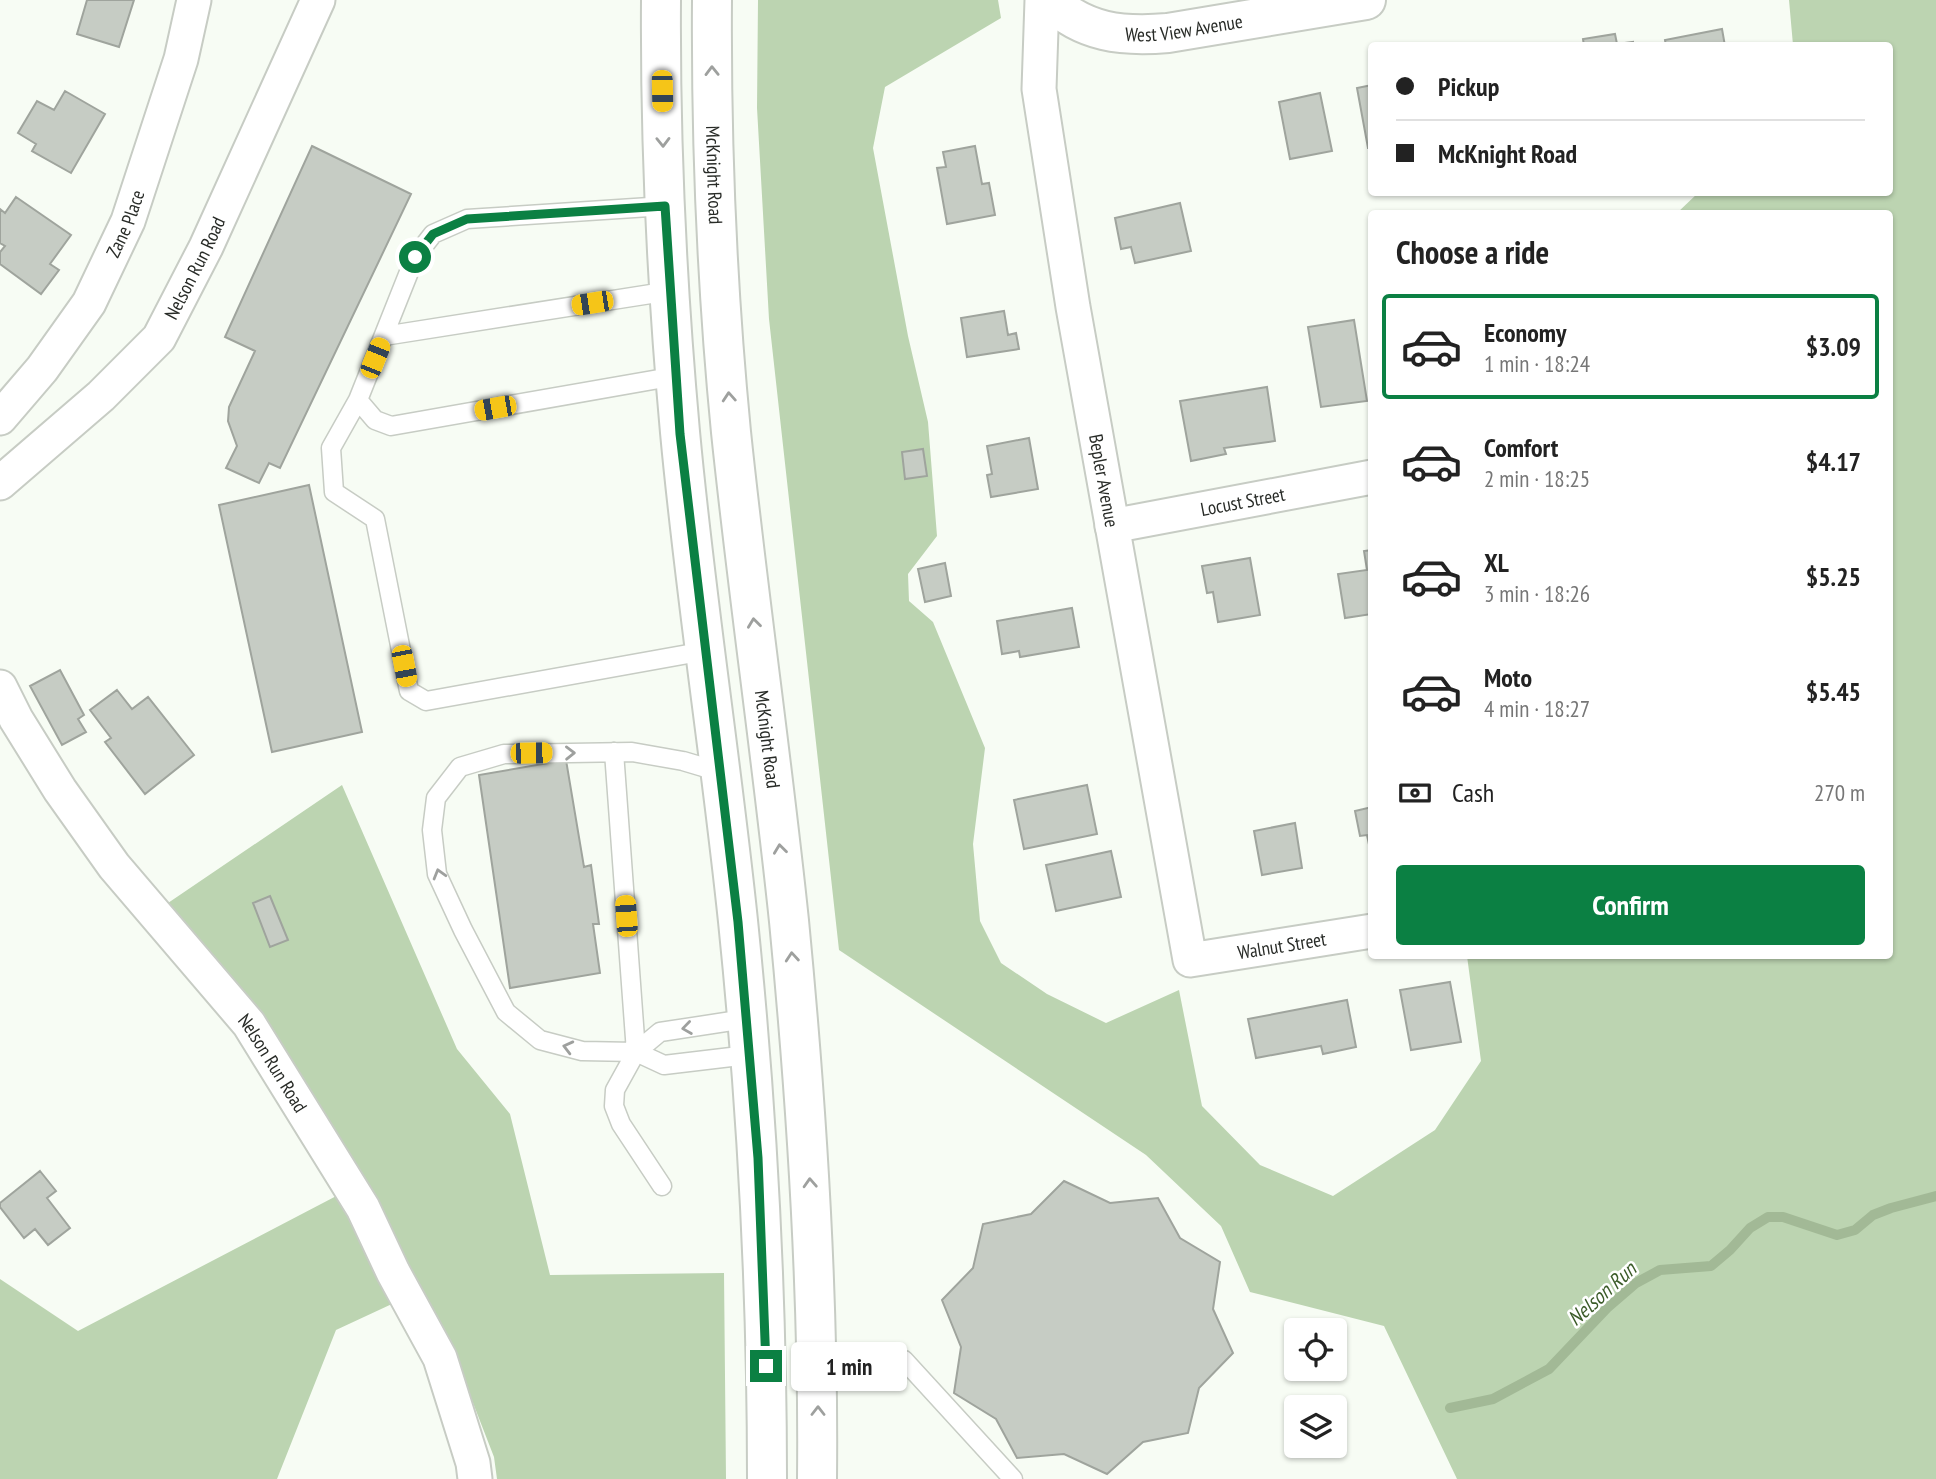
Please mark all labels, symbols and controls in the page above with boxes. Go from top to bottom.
street label: West View Avenue [1124,9,1244,46]
one-way arrow [705,66,720,77]
car [652,70,673,112]
text: Pickup [1438,70,1499,103]
street label: McKnight Road [701,125,728,225]
one-way arrow [655,136,670,147]
text: McKnight Road [1438,137,1577,170]
street label: Zane Place [101,187,149,261]
street label: Nelson Run Road [159,213,230,323]
text: Choose a ride [1396,231,1549,273]
route start [399,241,431,273]
car [570,289,615,317]
icon: car [1400,315,1463,378]
text: Economy [1484,316,1566,349]
text: $3.09 [1806,330,1861,363]
car [358,335,393,381]
text: 1 min · 18:24 [1484,349,1590,378]
one-way arrow [722,391,737,402]
car [473,394,518,422]
icon: car [1400,430,1463,493]
text: Comfort [1484,431,1558,464]
street label: Bepler Avenue [1084,432,1124,529]
text: $4.17 [1806,445,1861,478]
text: 2 min · 18:25 [1484,464,1590,493]
street label: Locust Street [1199,482,1288,521]
icon: car [1400,545,1463,608]
text: XL [1484,546,1509,579]
text: $5.25 [1806,560,1861,593]
text: 3 min · 18:26 [1484,579,1590,608]
one-way arrow [746,617,761,628]
car [390,643,419,689]
icon: car [1400,660,1463,723]
text: Moto [1484,661,1532,694]
text: $5.45 [1806,675,1861,708]
street label: McKnight Road [750,689,786,790]
text: 4 min · 18:27 [1484,694,1590,723]
car [510,742,553,764]
one-way arrow [565,745,575,761]
icon: cash [1396,774,1434,812]
text: Cash [1452,776,1494,809]
text: 270 m [1814,778,1865,807]
one-way arrow [773,843,788,854]
button: Confirm [1396,865,1865,945]
one-way arrow [432,868,447,880]
car [615,894,638,938]
street label: Walnut Street [1236,926,1329,964]
one-way arrow [785,951,800,962]
street label: Nelson Run Road [233,1008,313,1117]
one-way arrow [681,1020,693,1035]
one-way arrow [562,1041,574,1055]
one-way arrow [803,1178,818,1189]
water label: Nelson Run [1562,1255,1643,1331]
map controls [1284,1318,1347,1458]
button: locate [1284,1318,1347,1381]
callout: 1 min [790,1342,906,1390]
route end [750,1350,782,1382]
text: 1 min [826,1352,872,1381]
button: layers [1284,1395,1347,1458]
one-way arrow [810,1405,826,1416]

